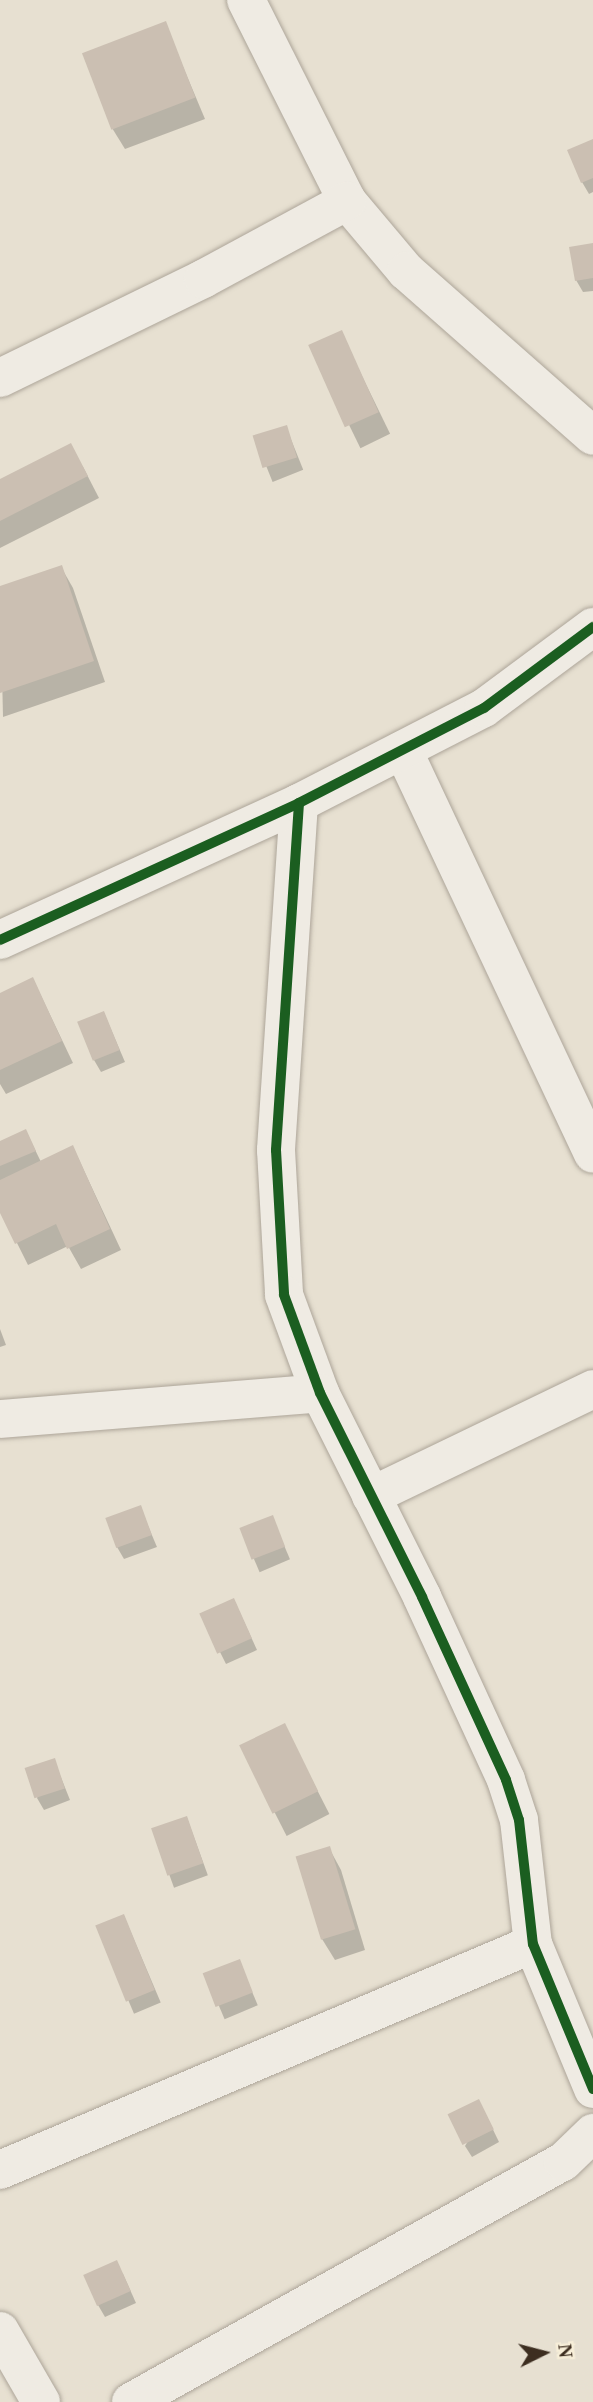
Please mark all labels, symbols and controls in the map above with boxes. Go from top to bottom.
north arrow [509,2318,579,2388]
text: N [554,2343,577,2359]

